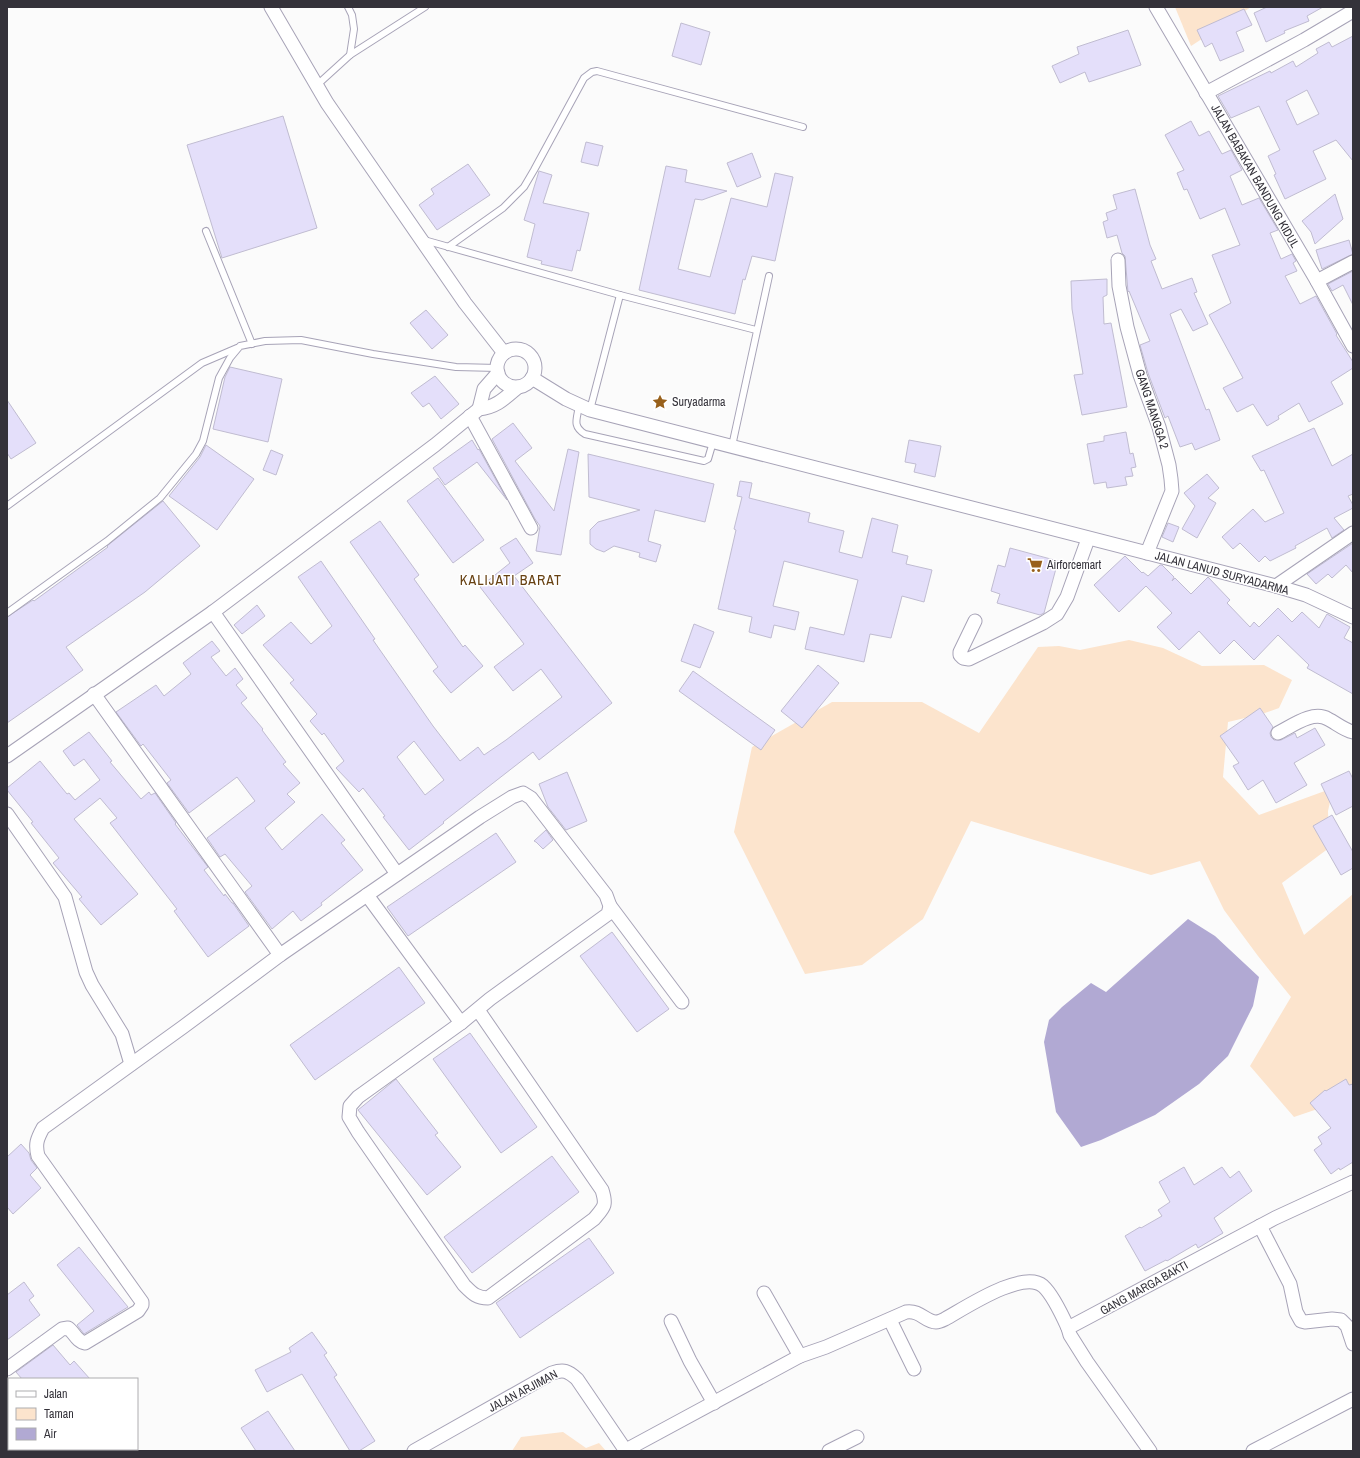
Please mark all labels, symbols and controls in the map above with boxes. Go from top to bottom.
street label: JALAN BABAKAN BANDUNG KIDUL [1207,101,1303,251]
street label: GANG MANGGA 2 [1132,367,1172,451]
place icon: Suryadarma [651,393,669,411]
place label: Suryadarma [672,394,726,410]
street label: JALAN LANUD SURYADARMA [1153,547,1291,599]
supermarket icon: Airforcemart [1026,556,1044,574]
place label: Airforcemart [1046,557,1101,573]
district label: KALIJATI BARAT [460,571,562,589]
street label: GANG MARGA BAKTI [1097,1257,1191,1319]
street label: JALAN ARJIMAN [486,1366,560,1416]
legend [8,1378,138,1450]
text: Jalan [44,1386,68,1402]
text: Taman [44,1406,74,1422]
text: Air [43,1426,57,1442]

